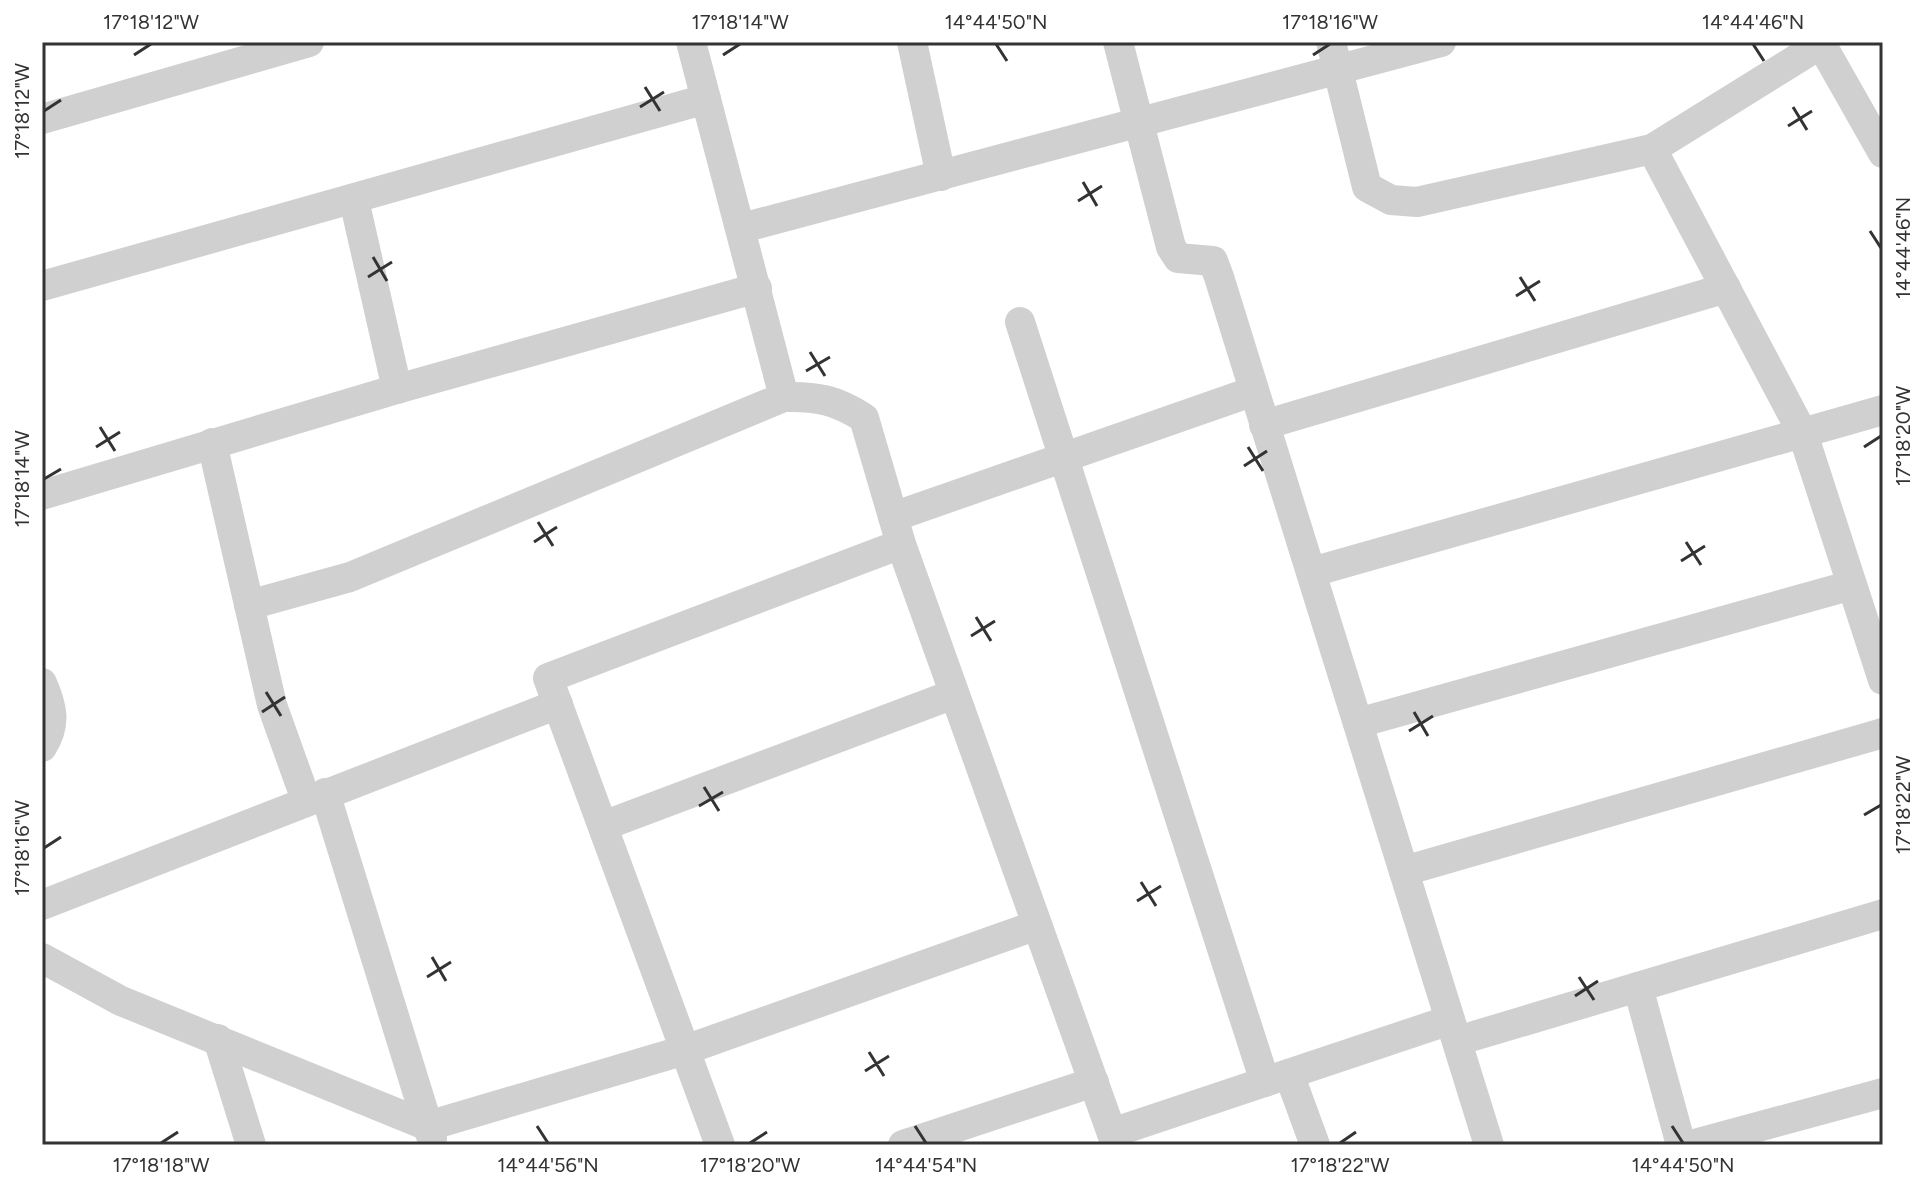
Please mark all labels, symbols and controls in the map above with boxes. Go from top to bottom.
text: 17°18'12"W [103,10,199,34]
text: 17°18'14"W [691,10,789,34]
text: 14°44'50"N [944,10,1048,34]
text: 17°18'16"W [1282,10,1378,34]
text: 14°44'46"N [1702,10,1804,34]
text: 17°18'12"W [10,63,34,159]
text: 14°44'46"N [1891,197,1915,299]
text: 17°18'20"W [1891,386,1915,486]
text: 17°18'14"W [10,430,34,528]
text: 17°18'22"W [1891,756,1915,854]
text: 17°18'16"W [10,800,34,896]
text: 17°18'18"W [112,1153,210,1177]
text: 14°44'56"N [497,1153,599,1177]
text: 17°18'20"W [700,1153,800,1177]
text: 14°44'54"N [875,1153,977,1177]
text: 17°18'22"W [1291,1153,1389,1177]
text: 14°44'50"N [1631,1153,1735,1177]

